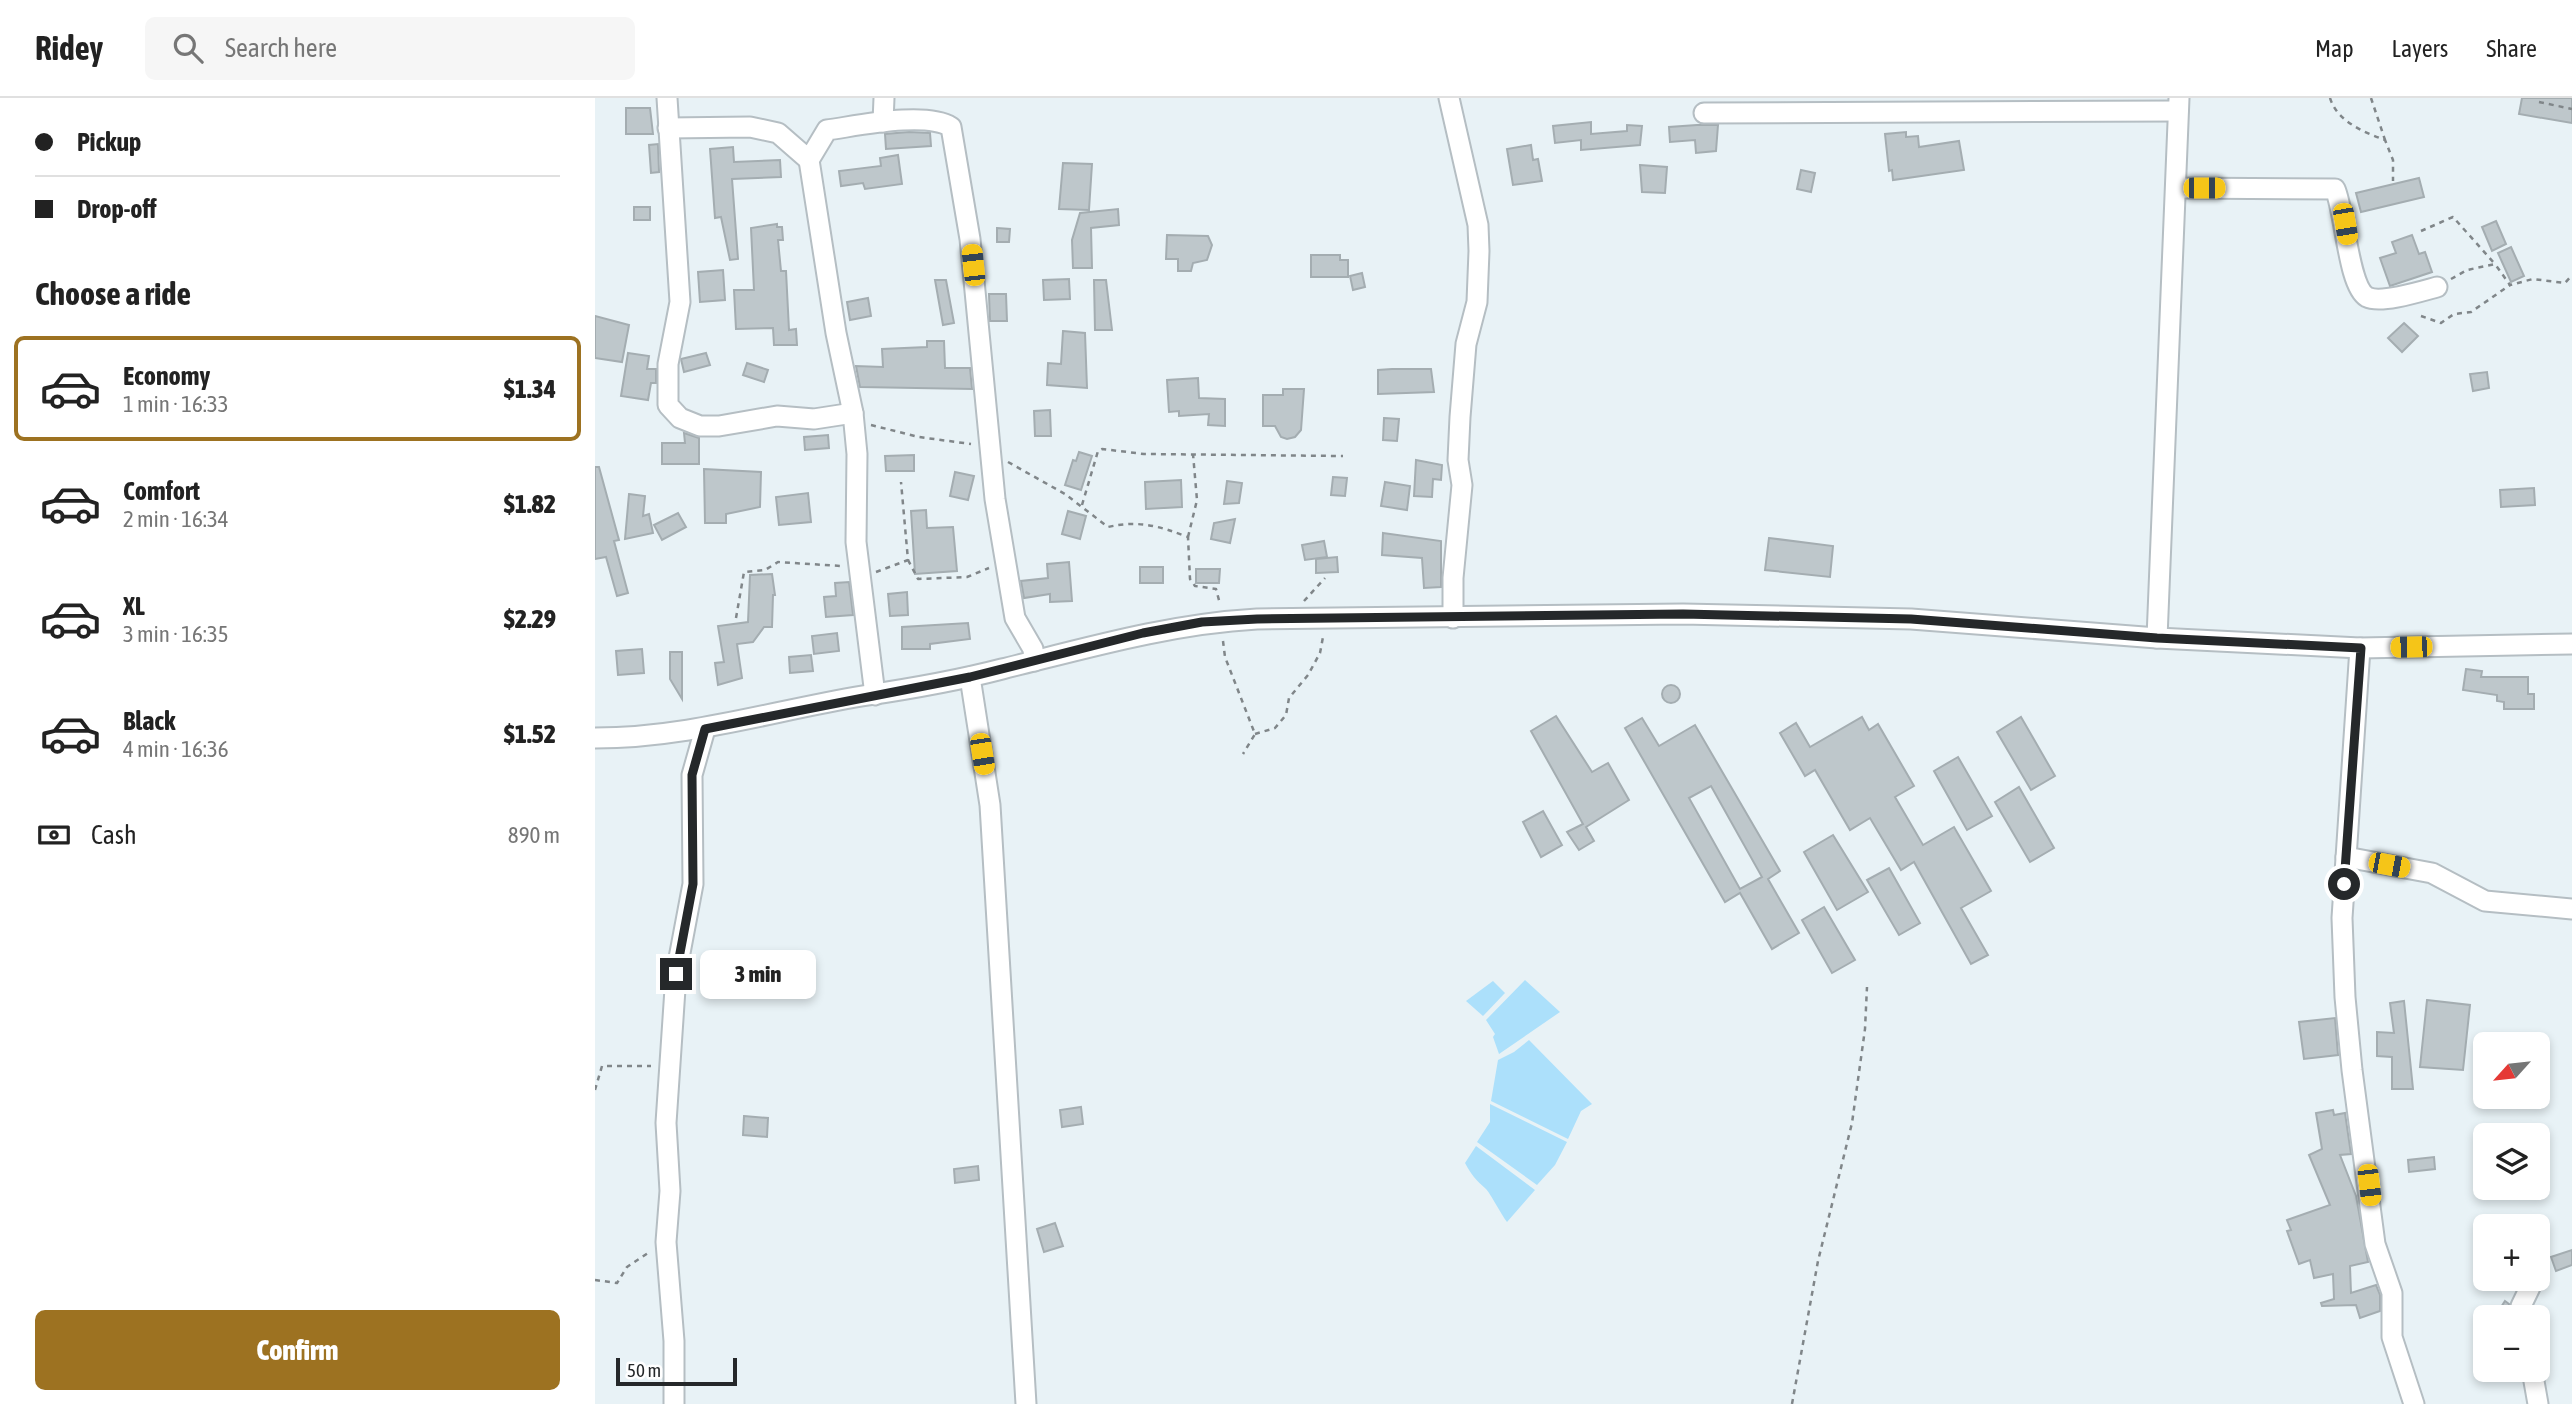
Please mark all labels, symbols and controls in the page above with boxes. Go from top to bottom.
search box [145,17,635,80]
text: Ridey [35,29,103,67]
icon: search [169,29,207,67]
text: Search here [225,33,337,63]
text: Map [2315,35,2354,62]
text: Layers [2392,35,2448,62]
text: Share [2486,35,2537,62]
text: Pickup [77,127,141,157]
car [2184,178,2226,199]
text: Drop-off [77,194,157,224]
car [2332,201,2359,247]
car [961,243,986,287]
text: Choose a ride [35,275,191,312]
icon: car [39,357,102,420]
text: Economy [123,361,210,391]
text: $1.34 [504,374,556,404]
text: 1 min · 16:33 [123,391,229,417]
icon: car [39,472,102,535]
text: Comfort [123,476,200,506]
text: $1.82 [504,489,556,519]
text: 2 min · 16:34 [123,506,229,532]
icon: car [39,587,102,650]
text: XL [123,591,145,621]
text: $2.29 [504,604,556,634]
text: 3 min · 16:35 [123,621,229,647]
car [2390,636,2433,658]
icon: car [39,702,102,765]
text: Black [123,706,175,736]
text: $1.52 [504,719,556,749]
car [969,732,996,776]
text: 4 min · 16:36 [123,736,229,762]
icon: cash [35,816,73,854]
text: Cash [91,820,137,850]
text: 890 m [508,822,560,848]
car [2367,851,2412,879]
route start [2328,868,2360,900]
callout: 3 min [701,950,816,998]
route end [660,958,692,990]
text: 3 min [735,961,781,987]
north arrow [2473,1032,2550,1110]
map controls [2473,1032,2550,1382]
button: layers [2473,1123,2550,1200]
car [2357,1163,2382,1207]
button: + [2473,1214,2550,1291]
button: − [2473,1305,2550,1382]
button: Confirm [35,1310,560,1390]
scale bar [616,1355,737,1387]
text: 50 m [627,1359,661,1381]

